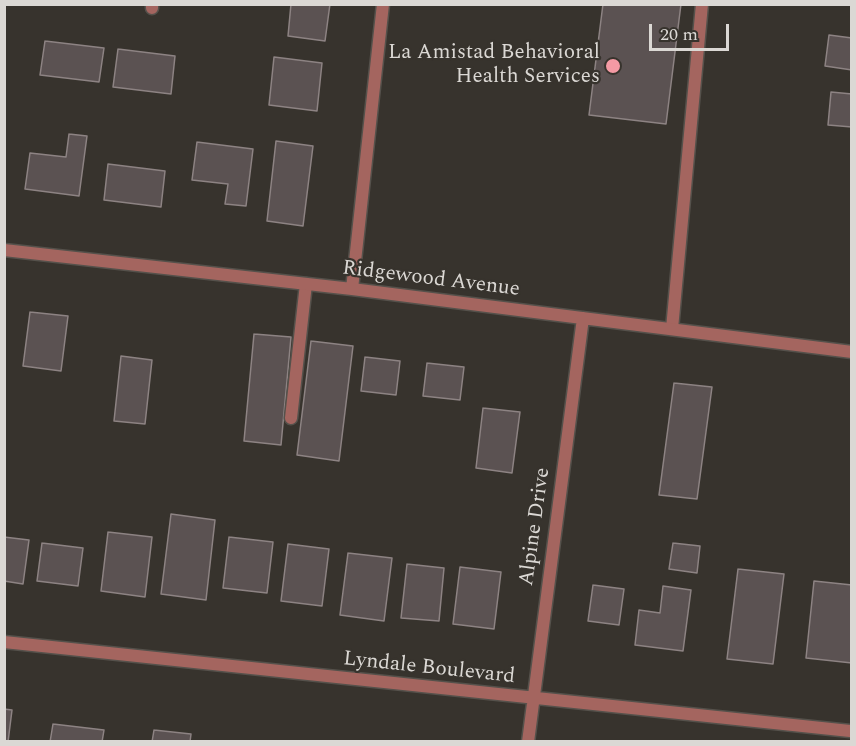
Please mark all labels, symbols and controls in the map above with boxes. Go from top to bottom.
scale bar [652,12,732,50]
text: 20 m [660,21,698,48]
place label: La Amistad Behavioral Health Services [388,41,600,91]
marker: La Amistad Behavioral Health Services [604,57,622,75]
street label: Ridgewood Avenue [341,257,521,303]
street label: Alpine Drive [515,466,557,588]
street label: Lyndale Boulevard [342,647,516,691]

